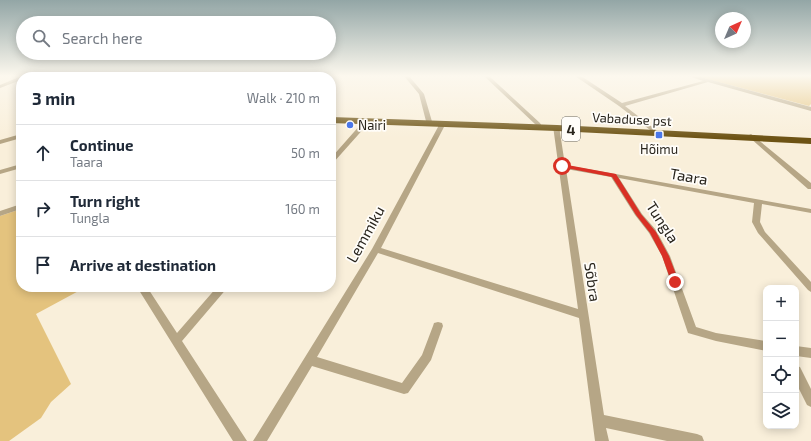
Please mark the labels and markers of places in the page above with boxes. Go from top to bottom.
place label: Nairi [358,117,386,133]
marker: Nairi [345,120,355,130]
marker: Hõimu [654,130,664,140]
place label: Hõimu [640,141,678,157]

